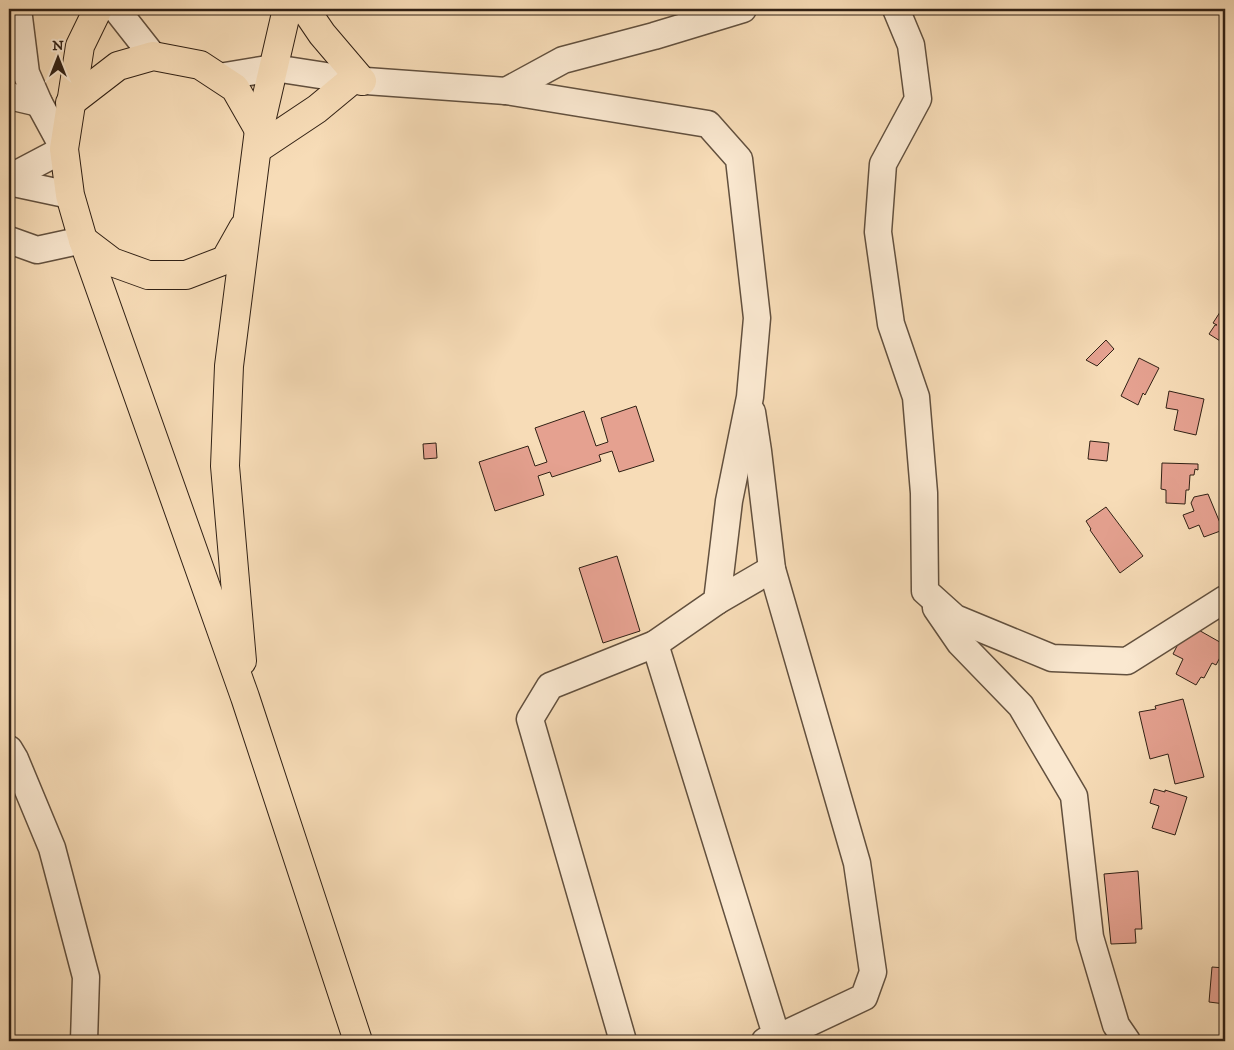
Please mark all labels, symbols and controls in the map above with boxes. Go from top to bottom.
north arrow [32,32,82,82]
text: N [52,37,64,55]

